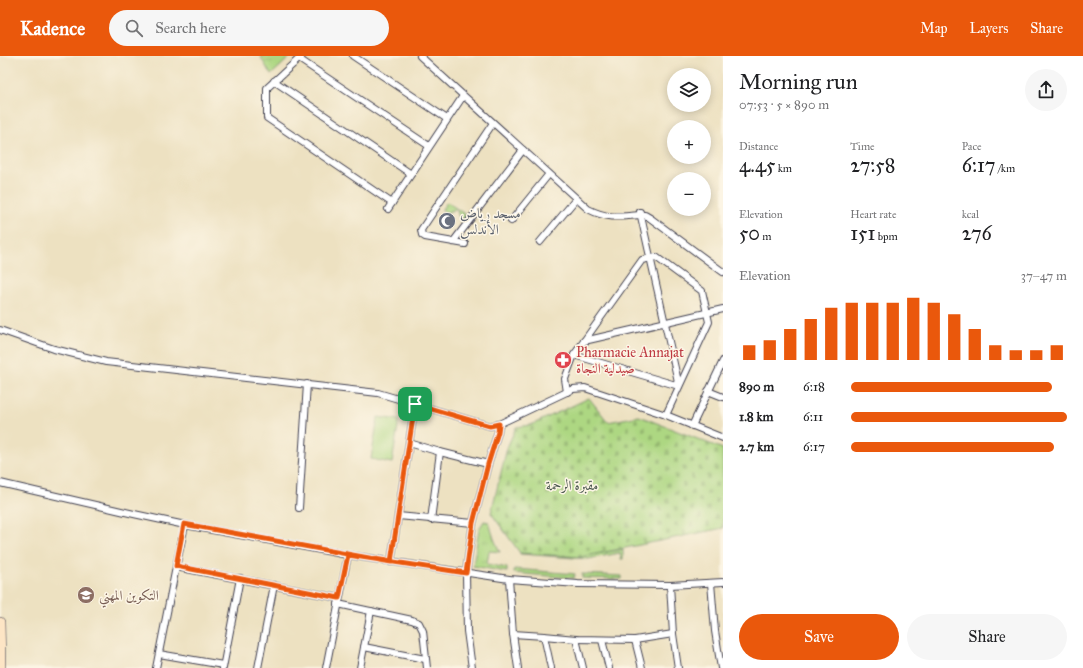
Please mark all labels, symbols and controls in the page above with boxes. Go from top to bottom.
search box [109,10,389,46]
text: Kadence [20,17,85,40]
icon: search [123,17,145,39]
text: Search here [155,19,226,37]
text: Map [920,20,948,37]
text: Layers [970,20,1008,37]
text: Share [1030,20,1063,37]
map controls [667,68,711,216]
button: layers [667,68,711,112]
text: Morning run [739,68,858,95]
button: share [1025,69,1067,111]
text: 07:53 · 5 × 890 m [739,97,829,113]
button: + [667,120,711,164]
text: Distance [739,140,778,153]
text: Time [850,140,875,153]
text: Pace [962,140,982,153]
text: 4.45 [739,153,775,177]
text: 27:58 [850,153,895,177]
text: 6:17 [962,153,996,177]
text: km [775,162,792,175]
text: /km [996,162,1015,175]
button: − [667,172,711,216]
place label: مسجد رياض الأندلس [460,205,521,239]
text: Elevation [739,208,783,221]
text: Heart rate [850,208,897,221]
text: kcal [962,208,979,221]
mosque icon: مسجد رياض الأندلس [437,211,457,231]
text: 50 [739,221,760,245]
text: 151 [850,221,875,245]
text: 276 [962,221,992,245]
text: m [760,230,772,243]
text: bpm [875,230,898,243]
text: Elevation [739,268,791,284]
text: 37–47 m [1021,268,1067,284]
place label: Pharmacie Annajat صيدلية النجاة [576,344,684,377]
pharmacy icon: Pharmacie Annajat صيدلية النجاة [553,350,573,370]
text: 890 m [739,379,774,395]
text: 6:18 [803,379,825,395]
pin [398,387,432,421]
icon: arrive [404,393,426,415]
text: 1.8 km [739,409,774,425]
text: 6:11 [803,409,823,425]
text: 2.7 km [739,439,774,455]
text: 6:17 [803,439,825,455]
park label: مقبرة الرحمة [546,477,598,494]
school or university icon: التكوين المهني [76,585,96,605]
place label: التكوين المهني [99,587,159,608]
button: Save [739,614,899,660]
button: Share [907,614,1067,660]

